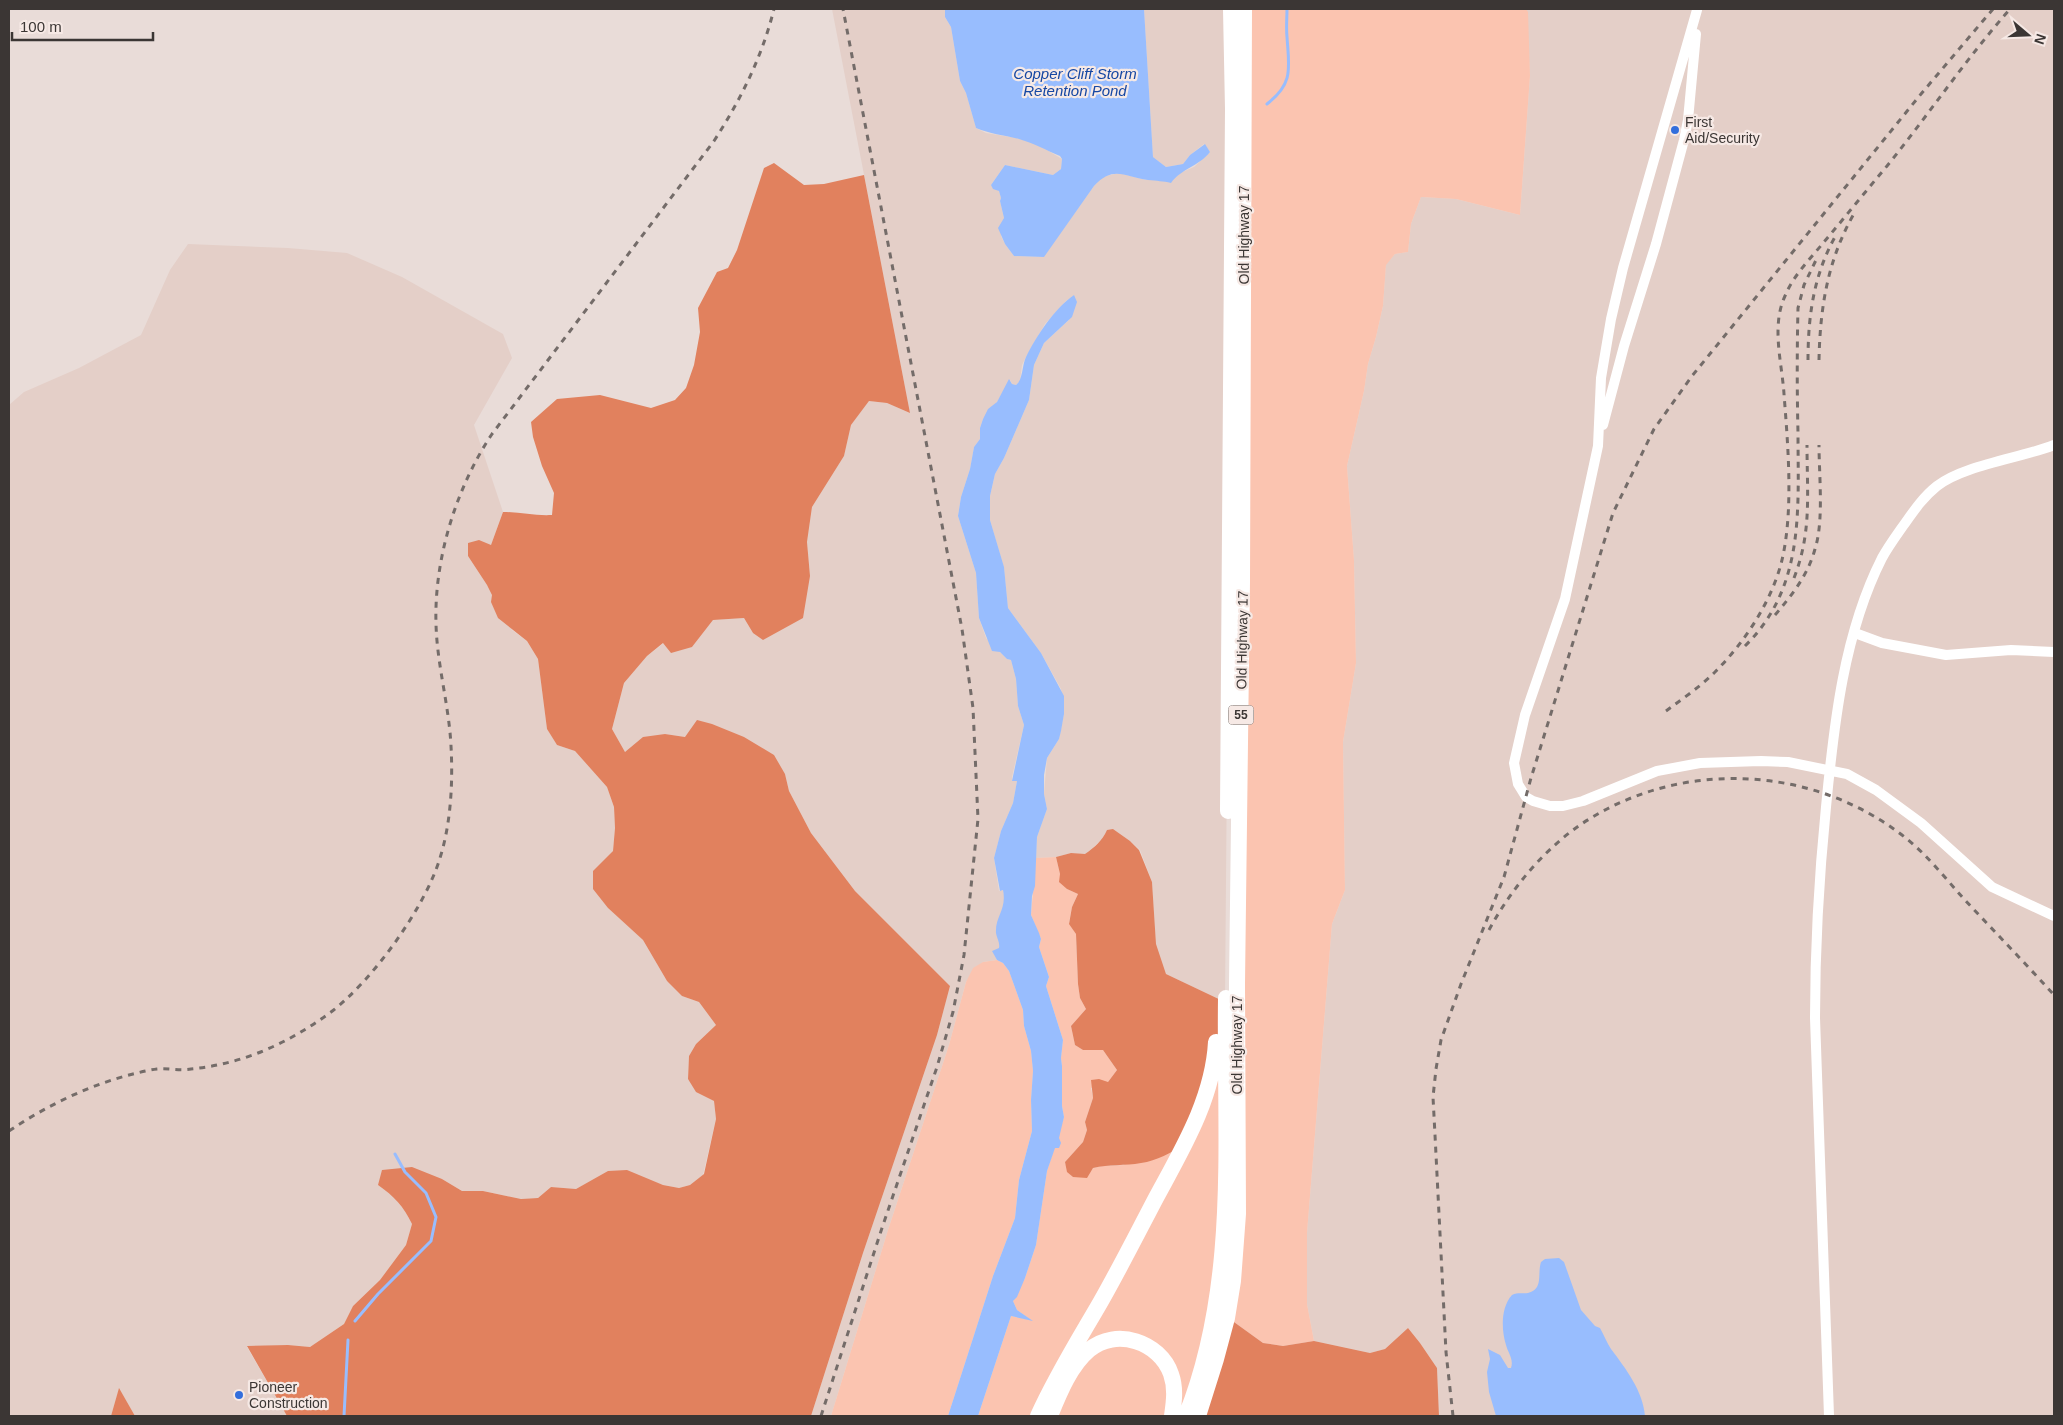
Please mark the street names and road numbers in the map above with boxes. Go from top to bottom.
street label: Old Highway 17 [1236,185,1252,284]
street label: Old Highway 17 [1233,590,1251,690]
road number: 55 [1228,706,1254,724]
street label: Old Highway 17 [1229,995,1245,1094]

